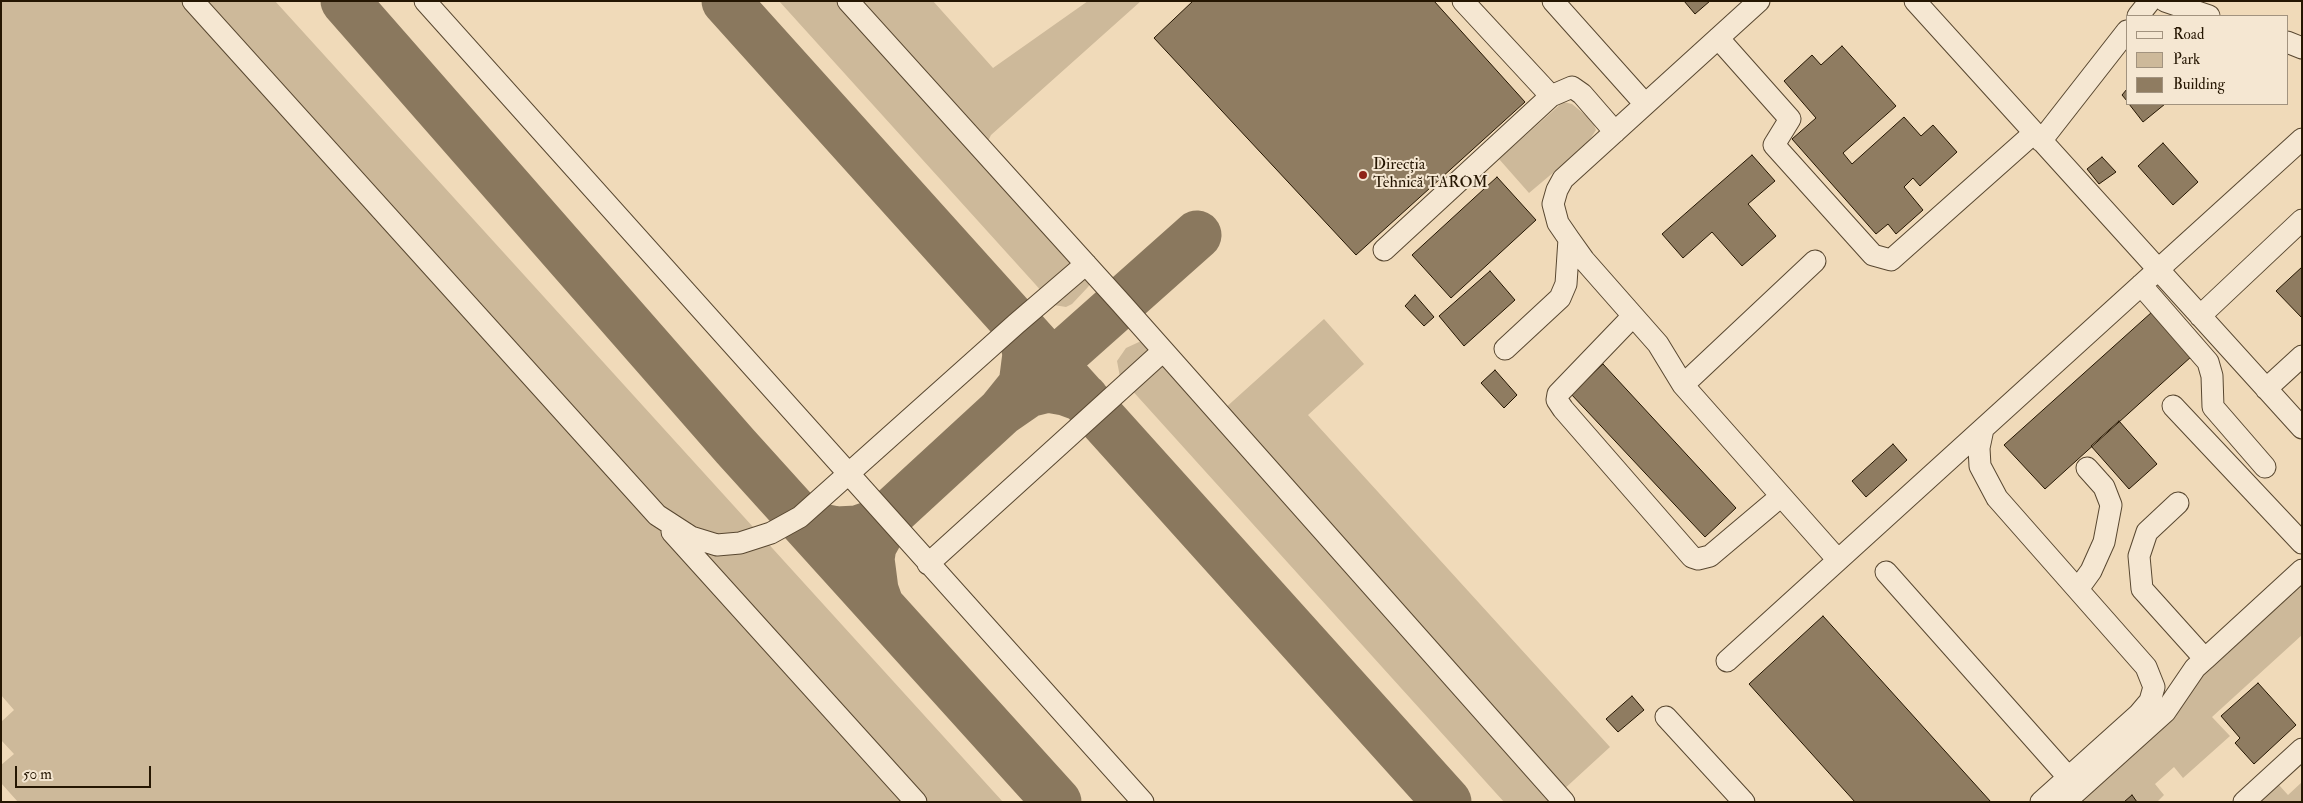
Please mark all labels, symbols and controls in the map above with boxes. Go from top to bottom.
legend [2126,15,2288,105]
text: Road [2173,25,2204,44]
text: Park [2173,50,2200,69]
text: Building [2173,75,2225,94]
place label: Direcţia Tehnică TAROM [1373,156,1488,194]
marker: Direcţia Tehnică TAROM [1357,169,1369,181]
scale bar [18,756,154,788]
text: 50 m [23,765,52,784]

